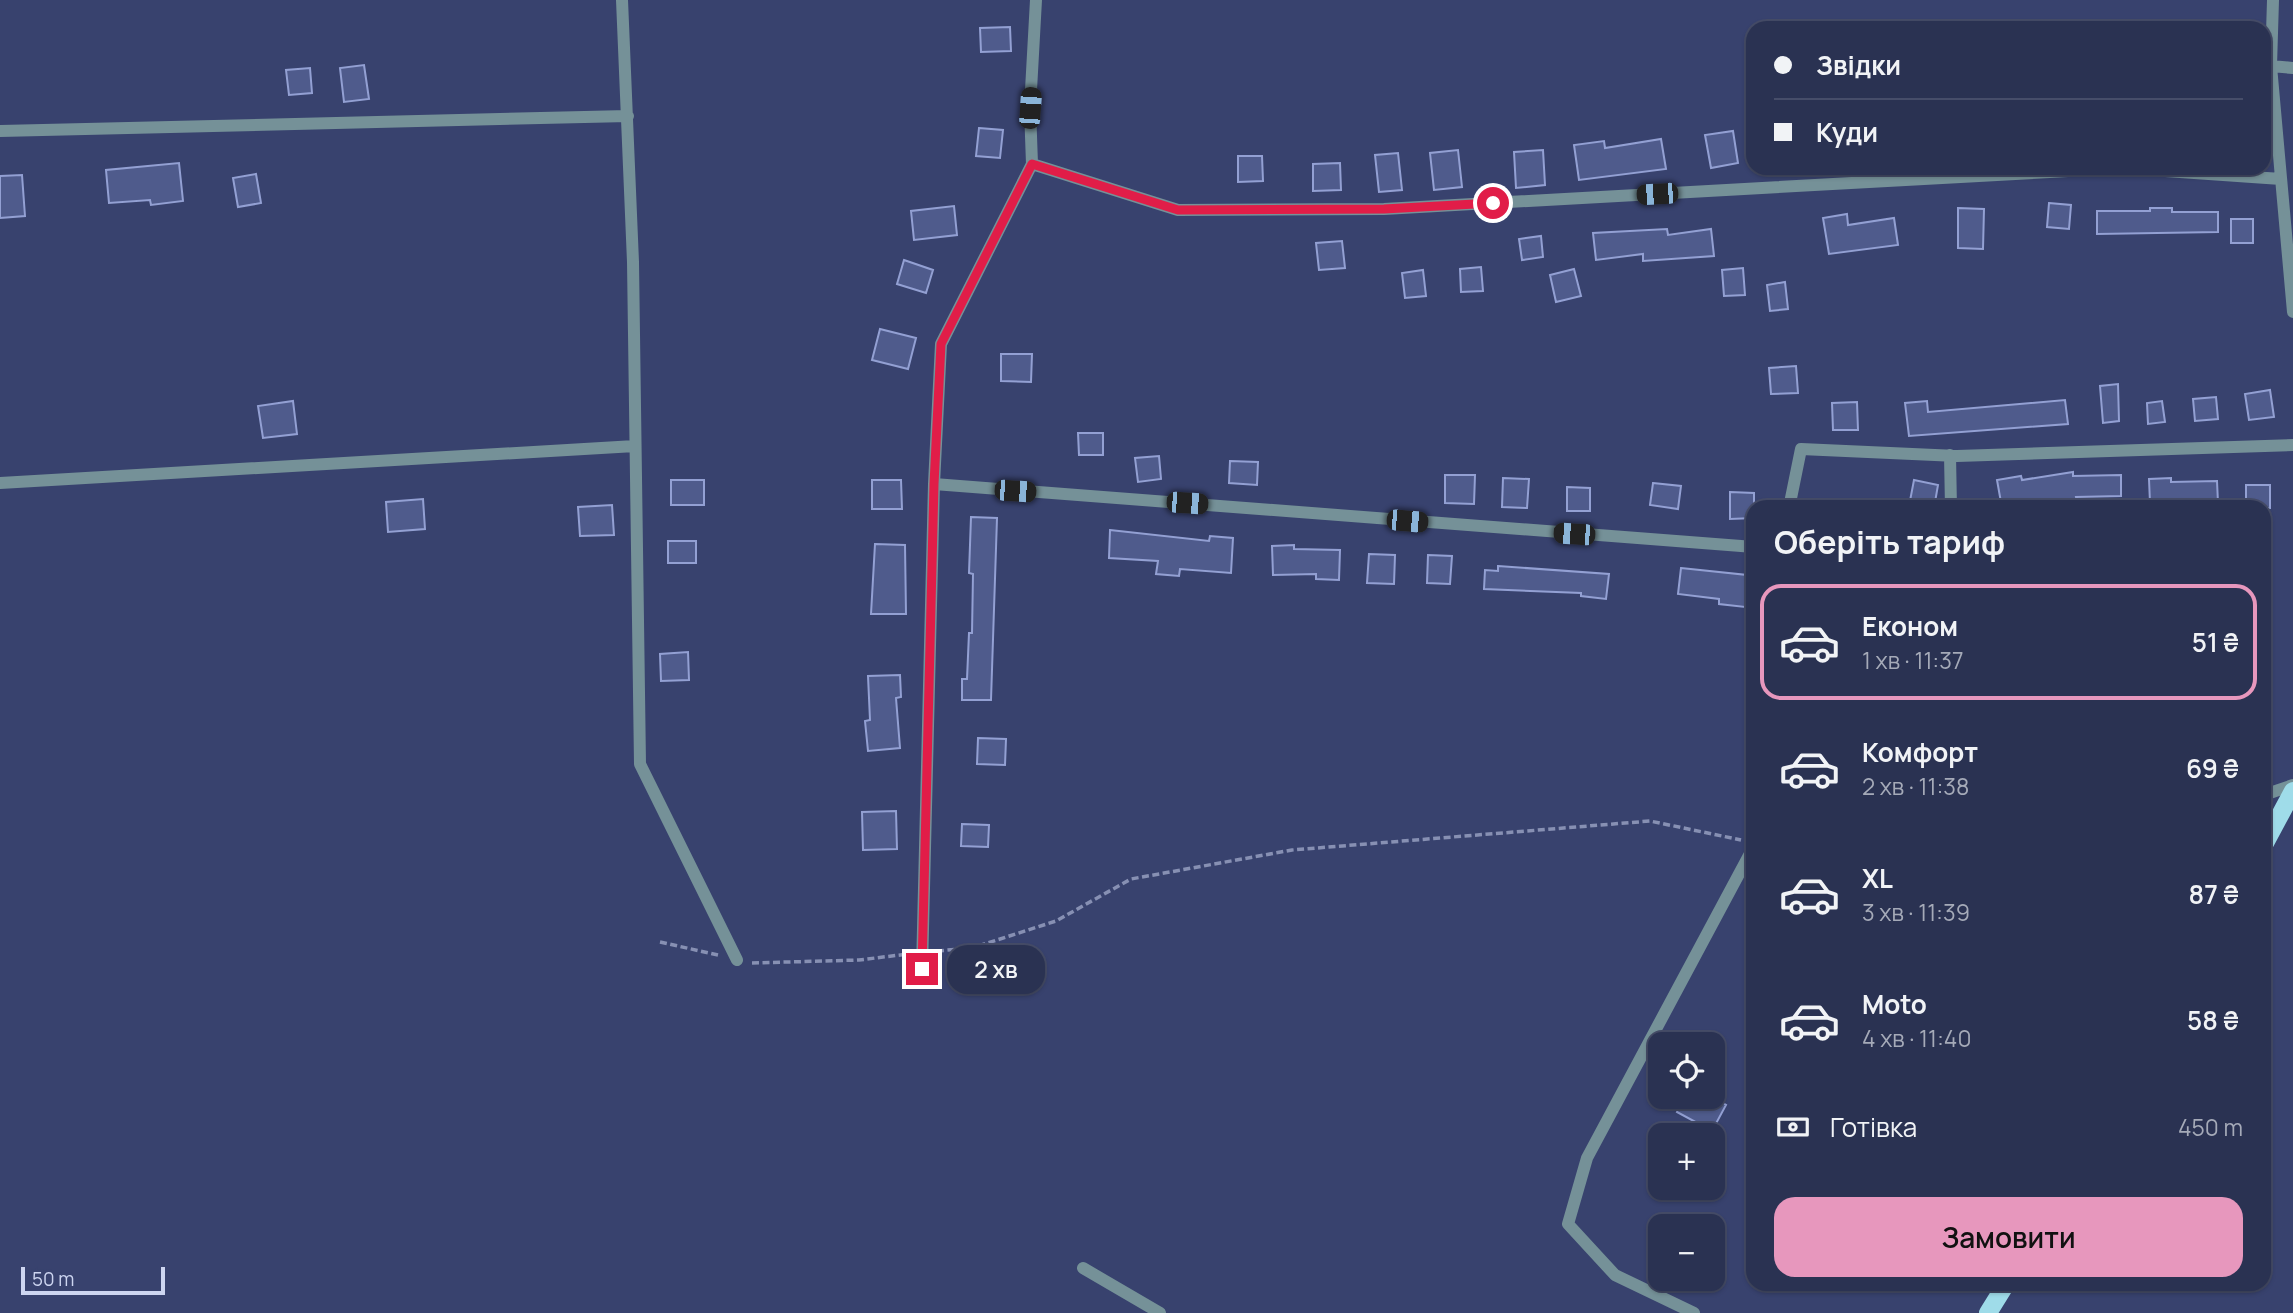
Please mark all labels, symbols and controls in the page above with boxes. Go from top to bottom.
text: Звідки [1816,47,1901,83]
car [1019,86,1042,130]
text: Куди [1816,114,1878,150]
car [1636,182,1679,206]
route start [1477,187,1509,219]
car [994,479,1037,503]
car [1166,491,1209,515]
car [1386,509,1429,533]
text: Оберіть тариф [1774,520,2005,564]
car [1553,522,1596,546]
text: Економ [1862,608,1958,644]
icon: car [1778,611,1841,674]
text: 51 ₴ [2192,624,2239,660]
text: 1 хв · 11:37 [1862,644,1964,676]
text: Комфорт [1862,734,1978,770]
icon: car [1778,737,1841,800]
text: 69 ₴ [2186,750,2239,786]
text: 2 хв · 11:38 [1862,770,1969,802]
text: XL [1862,860,1893,896]
icon: car [1778,863,1841,926]
text: 87 ₴ [2189,876,2239,912]
text: 3 хв · 11:39 [1862,896,1970,928]
callout: 2 хв [946,944,1044,993]
route end [906,953,938,985]
text: 2 хв [974,953,1018,985]
text: Moto [1862,986,1927,1022]
icon: car [1778,989,1841,1052]
text: 58 ₴ [2187,1002,2239,1038]
text: 4 хв · 11:40 [1862,1022,1971,1054]
map controls [1648,1032,1725,1291]
button: locate [1648,1032,1725,1109]
icon: cash [1774,1108,1812,1146]
text: Готівка [1830,1109,1917,1145]
text: 450 m [2178,1111,2243,1143]
button: + [1648,1123,1725,1200]
button: Замовити [1774,1197,2243,1277]
button: − [1648,1214,1725,1291]
scale bar [21,1264,164,1296]
text: 50 m [32,1266,74,1292]

